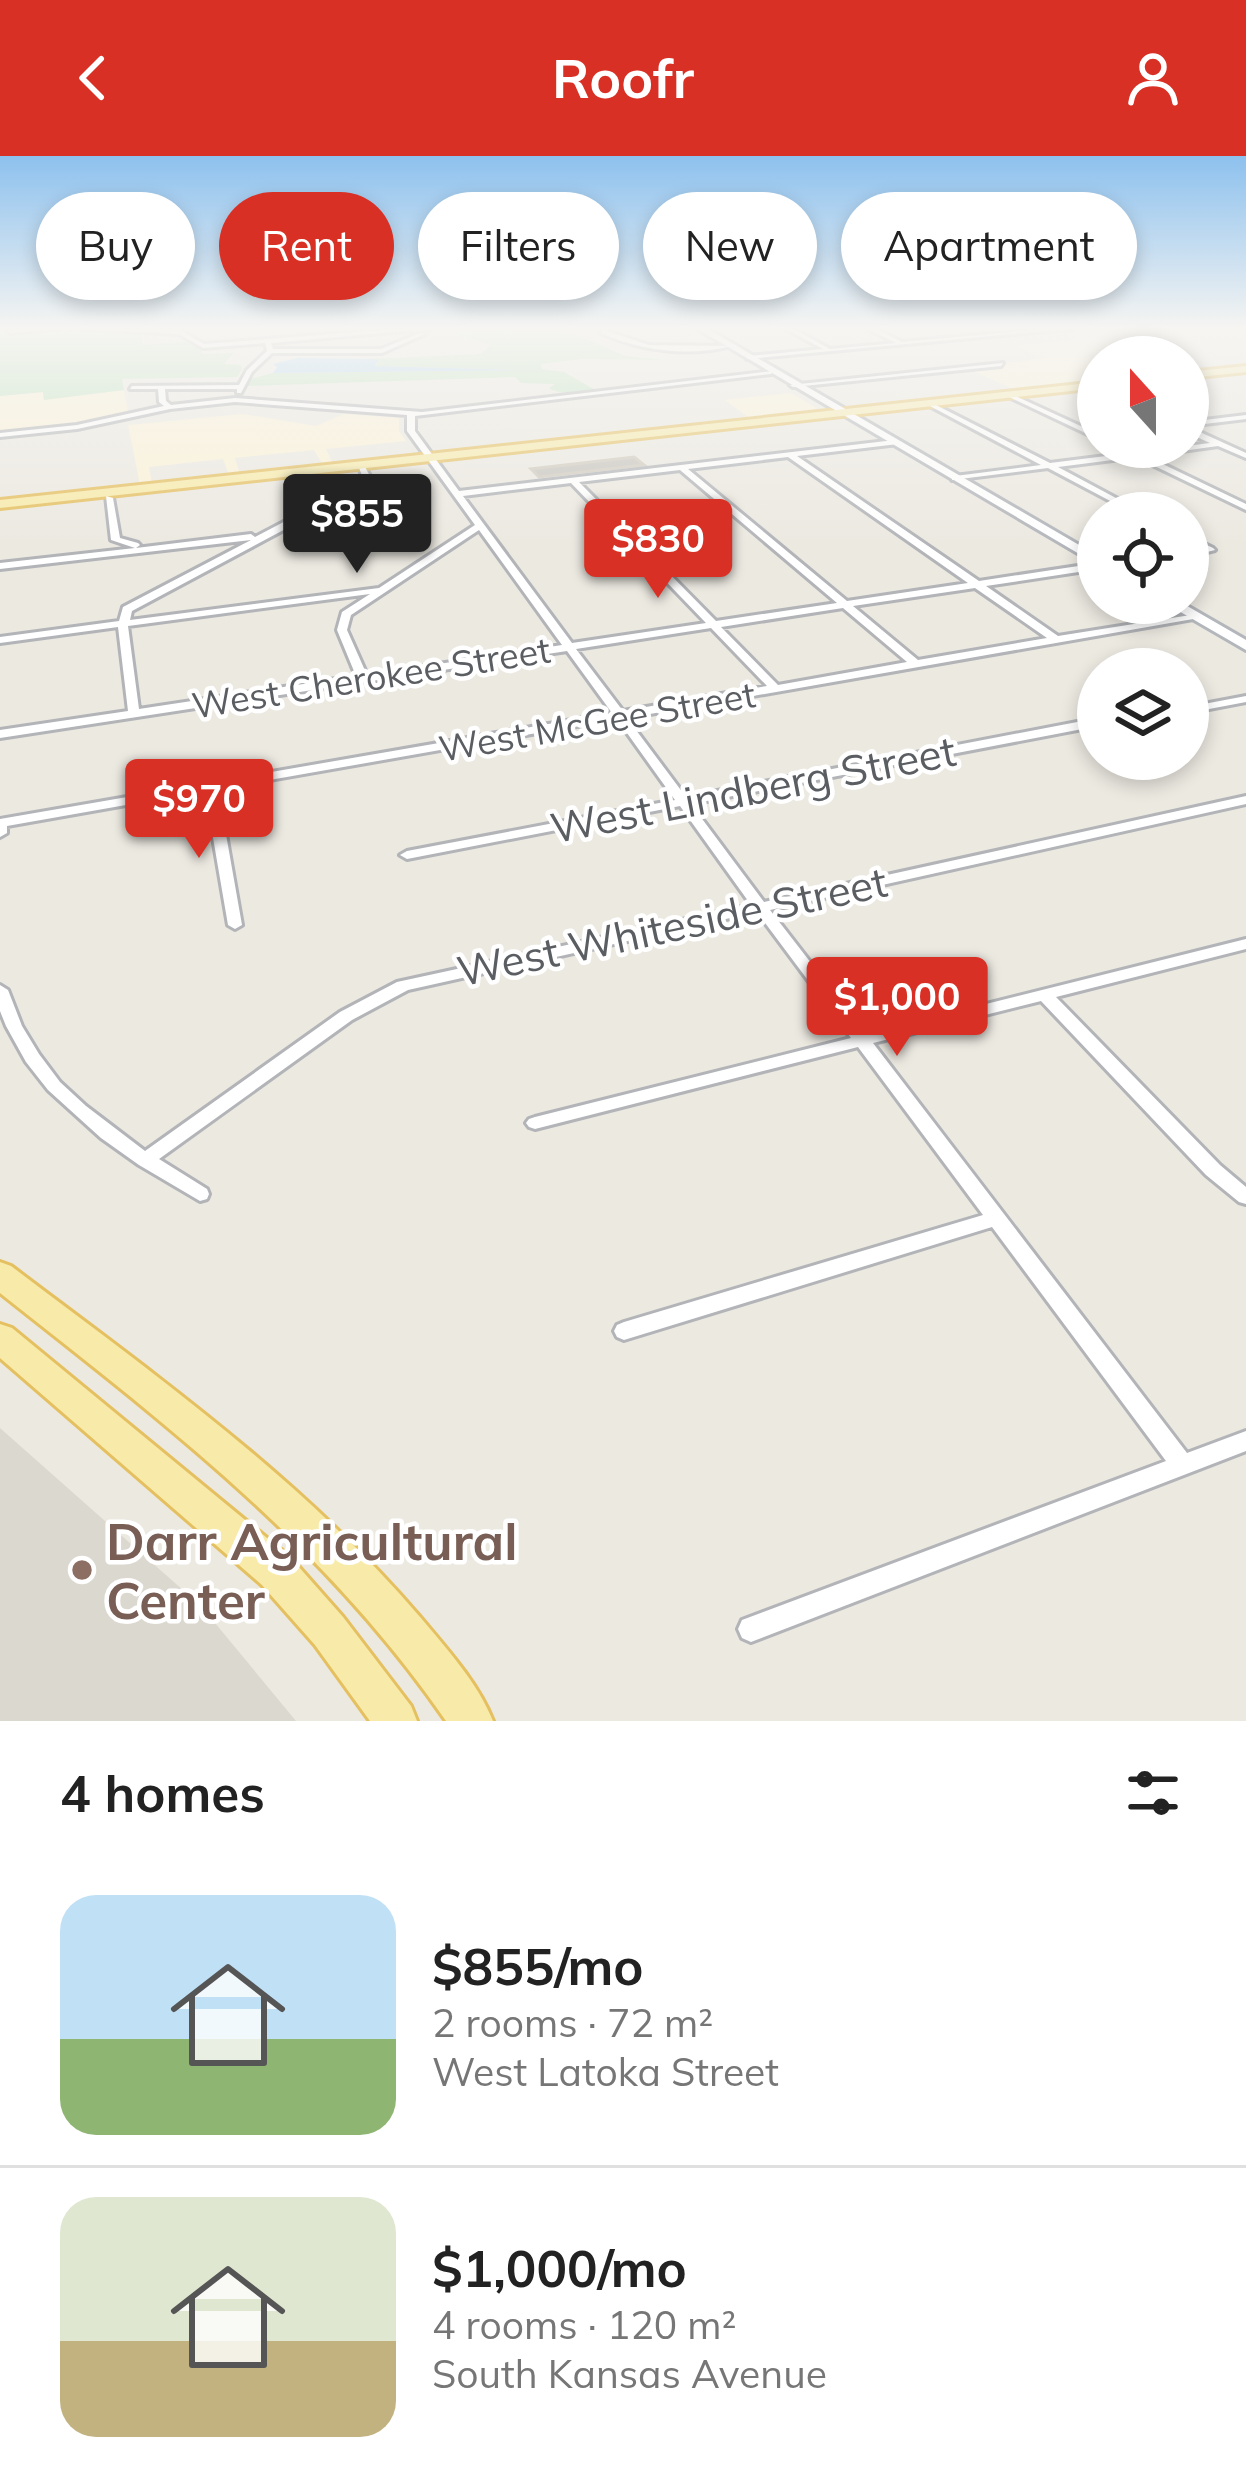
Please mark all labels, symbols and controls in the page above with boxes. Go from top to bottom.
text: Roofr [552,44,694,112]
icon: back [60,45,126,111]
icon: person [1120,45,1186,111]
chip: Buy [36,192,195,300]
chip: Rent [219,192,394,300]
chip: Filters [418,192,619,300]
chip: New [643,192,817,300]
chip: Apartment [841,192,1137,300]
north arrow [1077,336,1209,468]
map controls [1077,336,1209,780]
pin: $855 [286,474,428,576]
text: $855 [310,488,404,537]
button: locate [1077,492,1209,624]
pin: $830 [587,499,729,601]
text: $830 [611,513,705,562]
street label: West Cherokee Street [189,626,553,728]
button: layers [1077,648,1209,780]
street label: West McGee Street [435,671,759,771]
street label: West Lindberg Street [546,724,960,854]
pin: $970 [128,759,270,861]
text: $970 [152,773,246,822]
street label: West Whiteside Street [452,855,892,997]
pin: $1,000 [799,957,995,1059]
text: $1,000 [834,971,960,1020]
place label: Darr Agricultural Center [106,1509,517,1632]
marker: Darr Agricultural Center [69,1557,95,1583]
icon: filters [1120,1760,1186,1826]
text: 4 homes [60,1761,265,1825]
text: $855/mo [432,1934,644,1998]
icon: home [156,1943,300,2087]
text: 2 rooms · 72 m² [432,1998,713,2047]
text: West Latoka Street [432,2047,779,2096]
text: $1,000/mo [432,2236,687,2300]
icon: home [156,2245,300,2389]
text: 4 rooms · 120 m² [432,2300,736,2349]
text: South Kansas Avenue [432,2349,827,2398]

